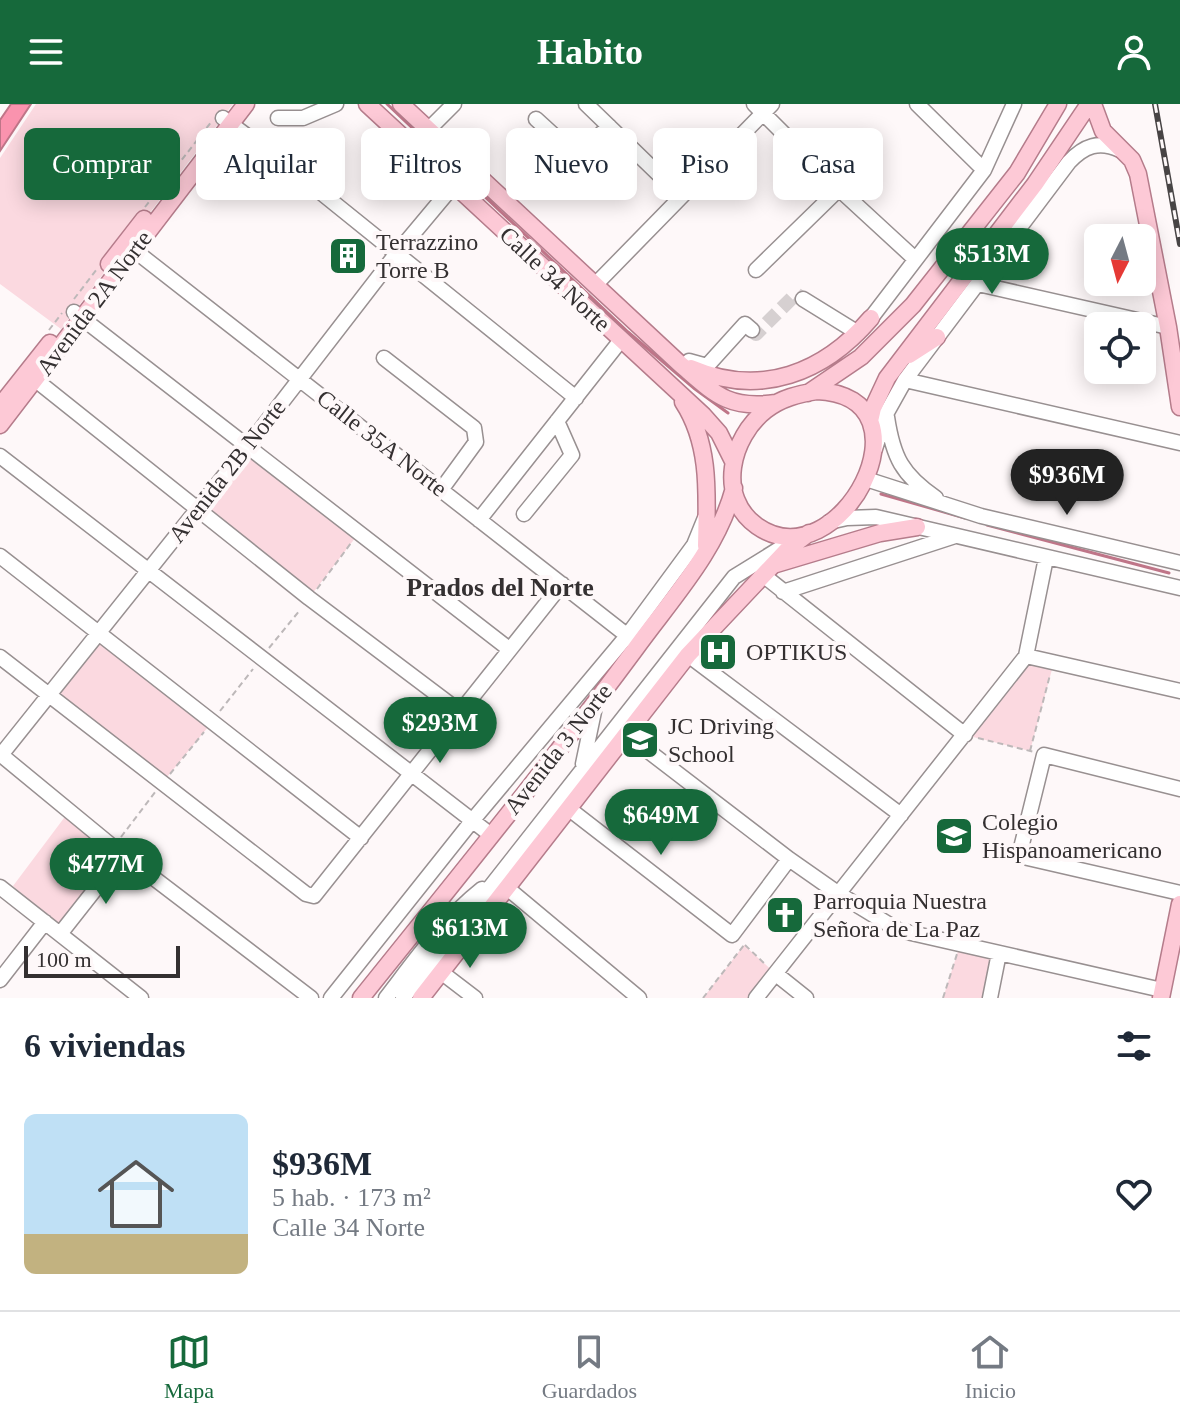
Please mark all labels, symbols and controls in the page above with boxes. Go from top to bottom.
icon: menu [24,30,68,74]
icon: person [1112,30,1156,74]
text: Habito [537,32,643,72]
chip: Comprar [24,128,180,200]
chip: Alquilar [196,128,345,200]
chip: Filtros [361,128,490,200]
chip: Nuevo [506,128,637,200]
chip: Piso [653,128,757,200]
chip: Casa [773,128,883,200]
street label: Calle 34 Norte [494,221,616,337]
north arrow [1084,224,1156,296]
map controls [1084,224,1156,384]
street label: Avenida 2A Norte [31,226,157,380]
pin: $513M [936,228,1048,296]
place label: Terrazzino Torre B [376,229,478,283]
building icon: Terrazzino Torre B [327,235,369,277]
text: $513M [954,239,1030,268]
button: locate [1084,312,1156,384]
street label: Calle 35A Norte [312,384,452,502]
street label: Avenida 2B Norte [163,394,291,548]
pin: $936M [1011,449,1123,517]
text: $936M [1029,460,1105,489]
district label: Prados del Norte [406,573,594,602]
hospital icon: OPTIKUS [697,631,739,673]
place label: OPTIKUS [746,639,847,665]
street label: Avenida 3 Norte [499,679,617,819]
pin: $293M [384,697,496,765]
text: $293M [402,708,478,737]
place label: JC Driving School [668,713,774,767]
school or university icon: JC Driving School [619,719,661,761]
pin: $649M [605,789,717,857]
text: $649M [623,800,699,829]
place label: Colegio Hispanoamericano [982,809,1162,863]
school or university icon: Colegio Hispanoamericano [933,815,975,857]
pin: $477M [50,838,162,906]
text: $477M [68,849,144,878]
place label: Parroquia Nuestra Señora de La Paz [813,888,987,942]
church icon: Parroquia Nuestra Señora de La Paz [764,894,806,936]
pin: $613M [414,902,526,970]
text: $613M [432,913,508,942]
scale bar [24,942,180,978]
text: 100 m [36,947,92,972]
icon: filters [1112,1024,1156,1068]
text: 6 viviendas [24,1027,186,1064]
text: $936M [272,1145,372,1182]
icon: home [88,1146,184,1242]
icon: heart [1112,1172,1156,1216]
text: 5 hab. · 173 m² [272,1183,431,1212]
text: Calle 34 Norte [272,1213,425,1242]
tab: Mapa [164,1330,214,1404]
tab: Guardados [542,1330,637,1404]
tab: Inicio [965,1330,1016,1404]

